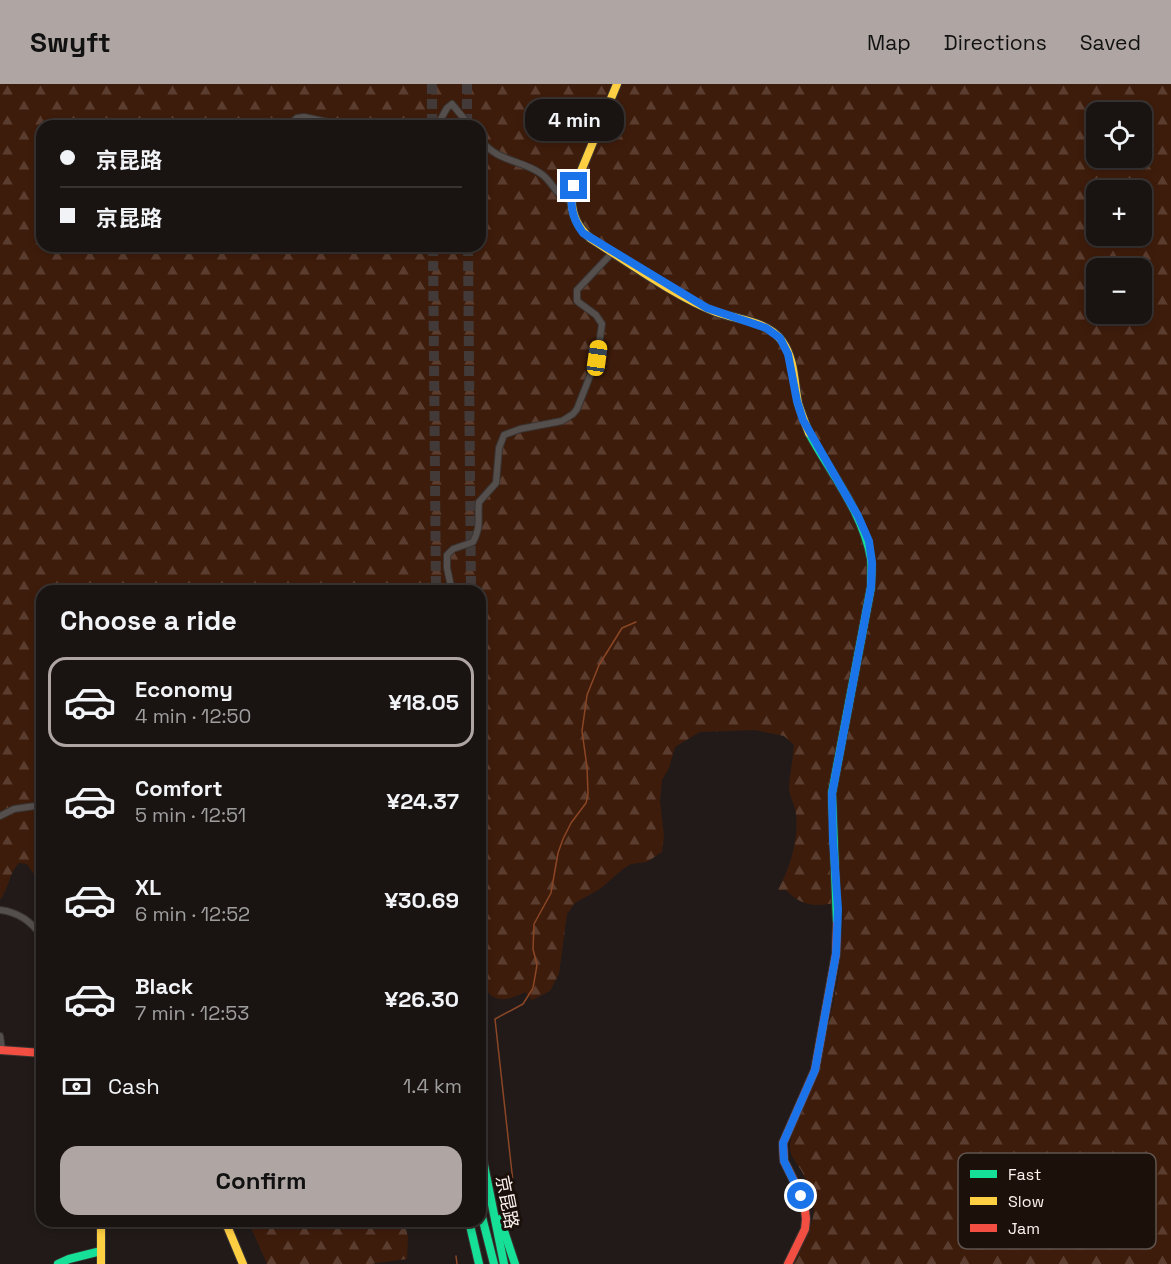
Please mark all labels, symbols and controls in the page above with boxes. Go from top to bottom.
text: Swyft [30,24,111,60]
text: Map [867,29,911,56]
text: Directions [944,29,1047,56]
text: Saved [1080,29,1141,56]
callout: 4 min [524,99,624,141]
map controls [1086,102,1152,324]
button: locate [1086,102,1152,168]
text: 4 min [548,107,601,133]
text: 京昆路 [96,146,162,174]
route end [560,172,587,199]
button: + [1086,180,1152,246]
text: 京昆路 [96,204,162,232]
button: − [1086,258,1152,324]
car [586,339,608,377]
text: Choose a ride [60,603,237,638]
icon: car [63,675,117,729]
text: Economy [135,675,233,703]
text: ¥18.05 [388,688,459,716]
text: 4 min · 12:50 [135,703,251,729]
icon: car [63,774,117,828]
text: Comfort [135,774,223,802]
text: ¥24.37 [387,787,459,815]
text: 5 min · 12:51 [135,802,246,828]
icon: car [63,873,117,927]
text: XL [135,873,161,901]
text: ¥30.69 [384,886,459,914]
text: 6 min · 12:52 [135,901,250,927]
icon: car [63,972,117,1026]
text: Black [135,972,193,1000]
text: ¥26.30 [385,985,459,1013]
text: 7 min · 12:53 [135,1000,249,1026]
icon: cash [60,1070,93,1103]
text: Cash [108,1072,160,1100]
text: 1.4 km [403,1073,462,1099]
button: Confirm [60,1146,462,1215]
legend [958,1153,1156,1249]
text: Fast [1008,1164,1041,1185]
street label: 京昆路 [491,1173,524,1231]
route start [787,1182,814,1209]
text: Slow [1008,1191,1044,1212]
text: Jam [1008,1218,1040,1239]

